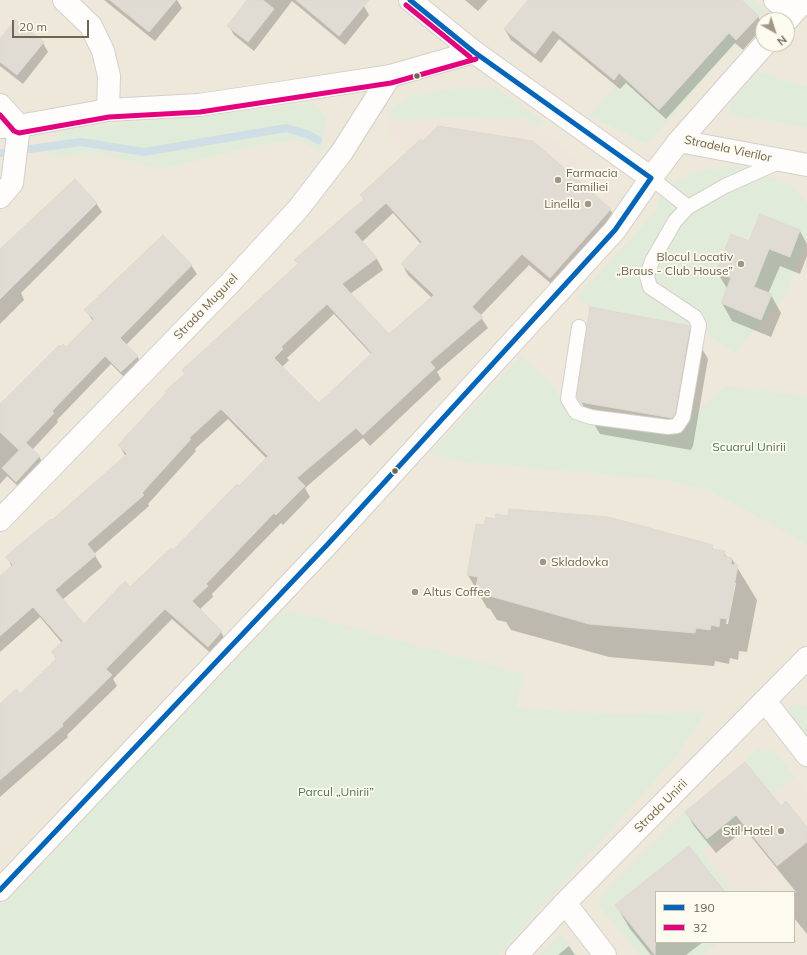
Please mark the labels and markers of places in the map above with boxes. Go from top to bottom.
unlabelled marker [412,71,422,81]
place label: Farmacia Familiei [566,166,618,194]
marker: Farmacia Familiei [553,175,563,185]
place label: Linella [544,197,580,211]
marker: Linella [583,199,593,209]
place label: Blocul Locativ „Braus - Club House” [616,250,733,278]
marker: Blocul Locativ „Braus - Club House” [736,259,746,269]
unlabelled marker [390,466,400,476]
place label: Skladovka [551,555,608,569]
marker: Skladovka [538,557,548,567]
place label: Altus Coffee [423,585,490,599]
marker: Altus Coffee [410,587,420,597]
place label: Stil Hotel [723,824,773,838]
marker: Stil Hotel [776,826,786,836]

